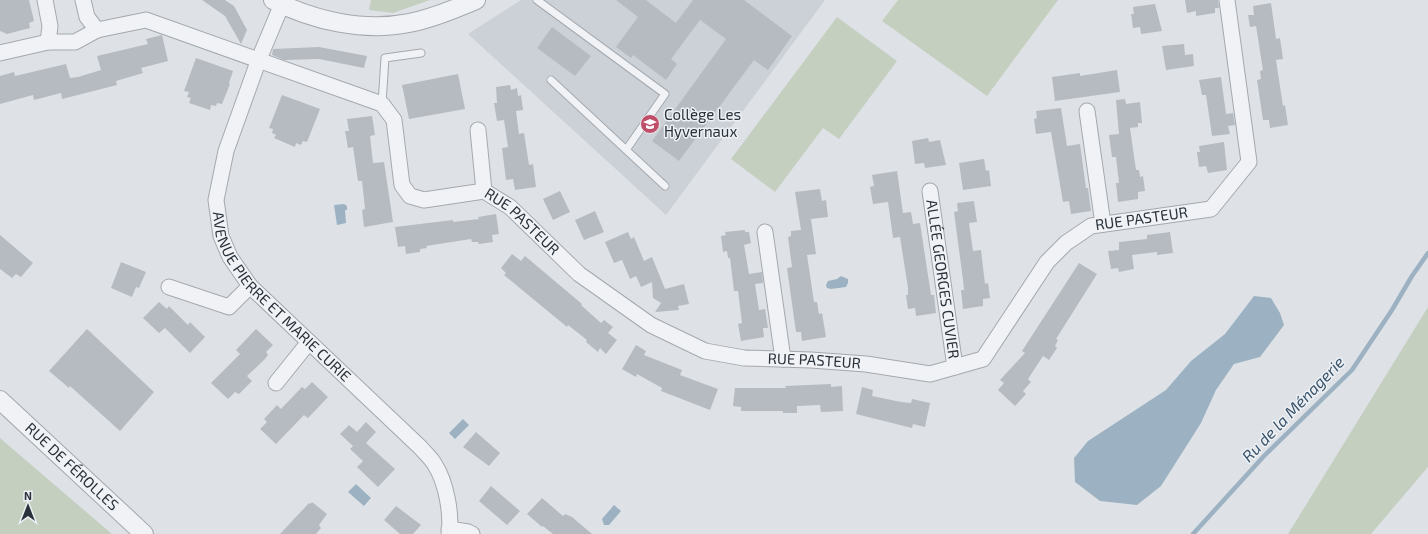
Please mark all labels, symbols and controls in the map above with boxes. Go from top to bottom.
place label: Collège Les Hyvernaux [664,105,741,140]
school or university icon: Collège Les Hyvernaux [639,113,661,135]
street label: RUE PASTEUR [482,184,564,258]
street label: ALLÉE GEORGES CUVIER [923,198,964,360]
street label: RUE PASTEUR [1094,202,1189,233]
street label: AVENUE PIERRE ET MARIE CURIE [210,210,355,385]
street label: RUE PASTEUR [767,349,862,372]
water label: Ru de la Ménagerie [1238,352,1348,465]
street label: RUE DE FÉROLLES [22,418,123,514]
north arrow [8,486,48,526]
text: N [24,489,32,502]

